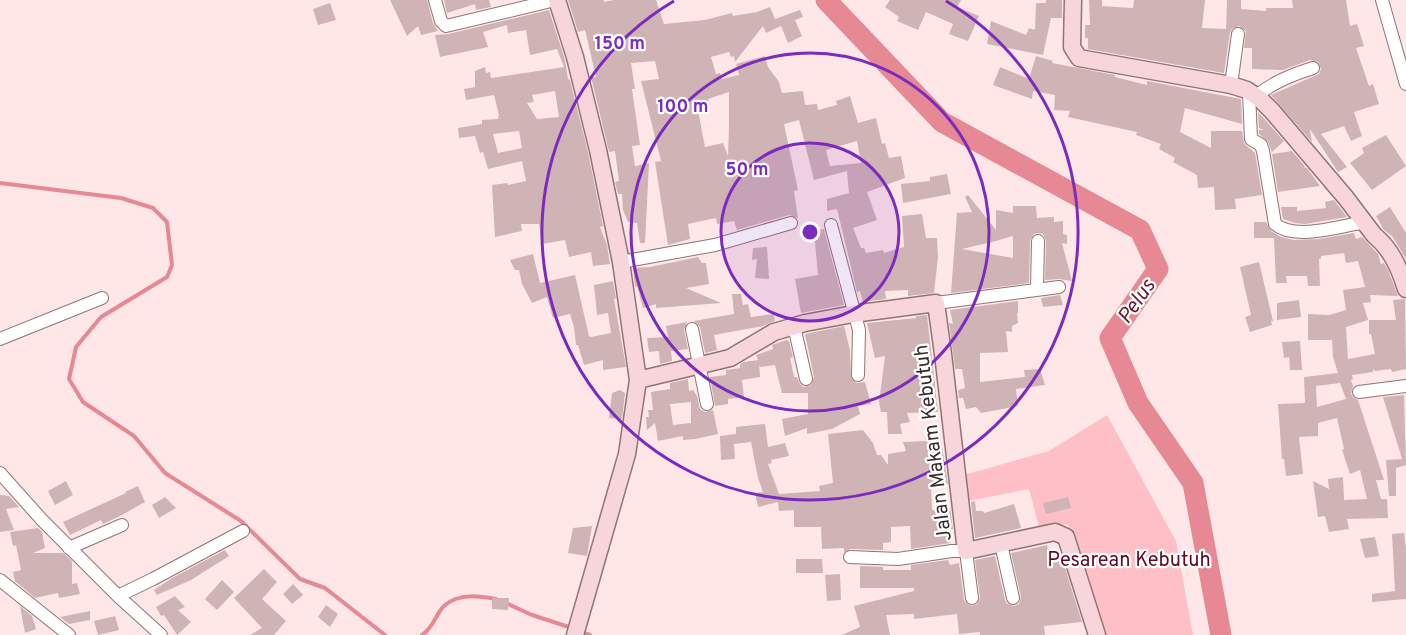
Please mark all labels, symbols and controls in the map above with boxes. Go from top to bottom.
text: 150 m [595,33,645,56]
text: 100 m [657,96,709,119]
text: 50 m [725,159,769,182]
centre of rings [800,222,820,242]
water label: Pelus [1112,274,1163,330]
street label: Jalan Makam Kebutuh [909,343,959,542]
park label: Pesarean Kebutuh [1047,548,1211,574]

